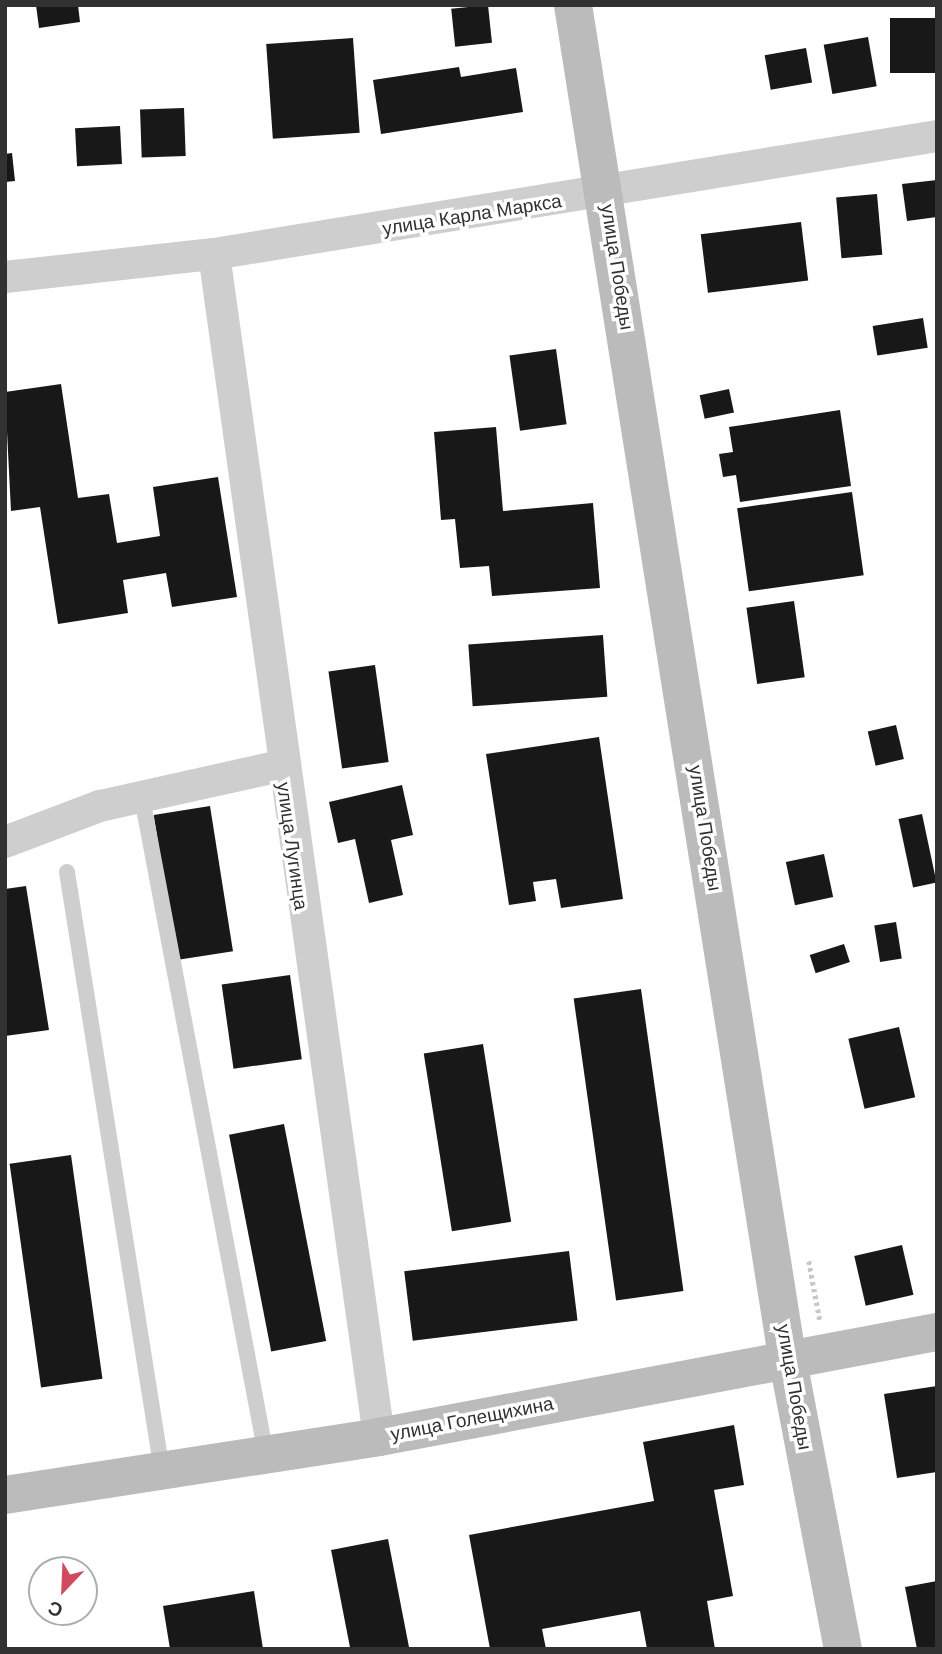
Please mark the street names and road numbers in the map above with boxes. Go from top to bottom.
street label: улица Карла Маркса [381,190,563,240]
street label: улица Победы [596,202,638,332]
street label: улица Победы [684,763,726,893]
street label: улица Лугинца [272,781,312,911]
street label: улица Победы [772,1322,816,1452]
street label: улица Голещихина [389,1392,555,1446]

